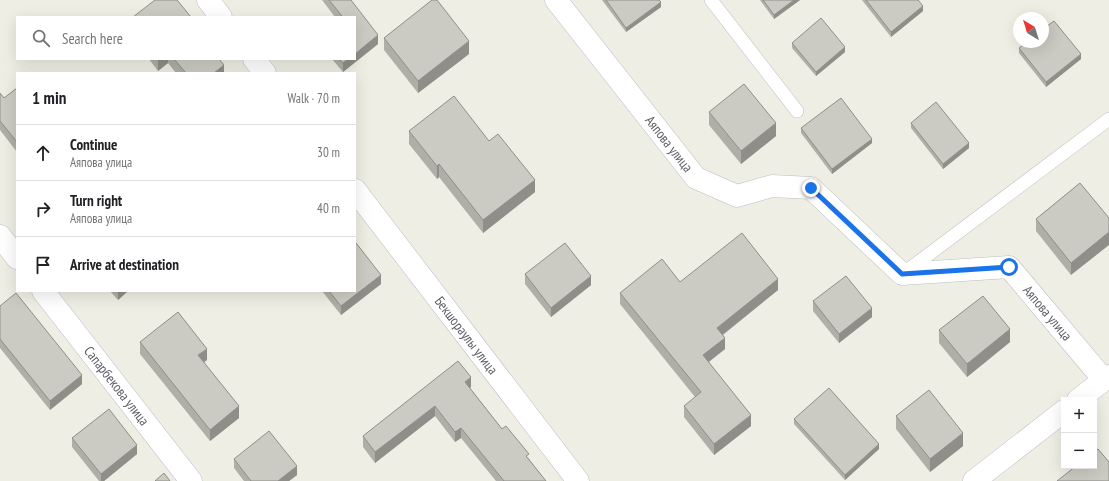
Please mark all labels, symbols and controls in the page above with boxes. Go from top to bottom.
north arrow [1013,12,1049,48]
search box [16,16,356,60]
icon: search [30,27,52,49]
text: Search here [62,29,123,48]
text: 1 min [32,87,66,109]
text: Walk · 70 m [288,90,340,107]
street label: Аяпова улица [641,112,697,176]
text: Continue [70,135,117,154]
icon: ahead [32,142,54,164]
text: 30 m [317,144,340,161]
text: Аяпова улица [70,154,132,171]
route end [802,179,820,197]
text: Turn right [70,191,122,210]
icon: right [32,198,54,220]
text: 40 m [317,200,340,217]
text: Аяпова улица [70,210,132,227]
icon: arrive [32,254,54,276]
text: Arrive at destination [70,255,179,274]
route start [1000,258,1018,276]
street label: Аяпова улица [1019,281,1076,344]
street label: Бекшораулы улица [431,293,502,378]
street label: Сапарбекова улица [80,342,153,429]
map controls [1061,397,1097,469]
button: + [1061,397,1097,433]
button: − [1061,433,1097,469]

